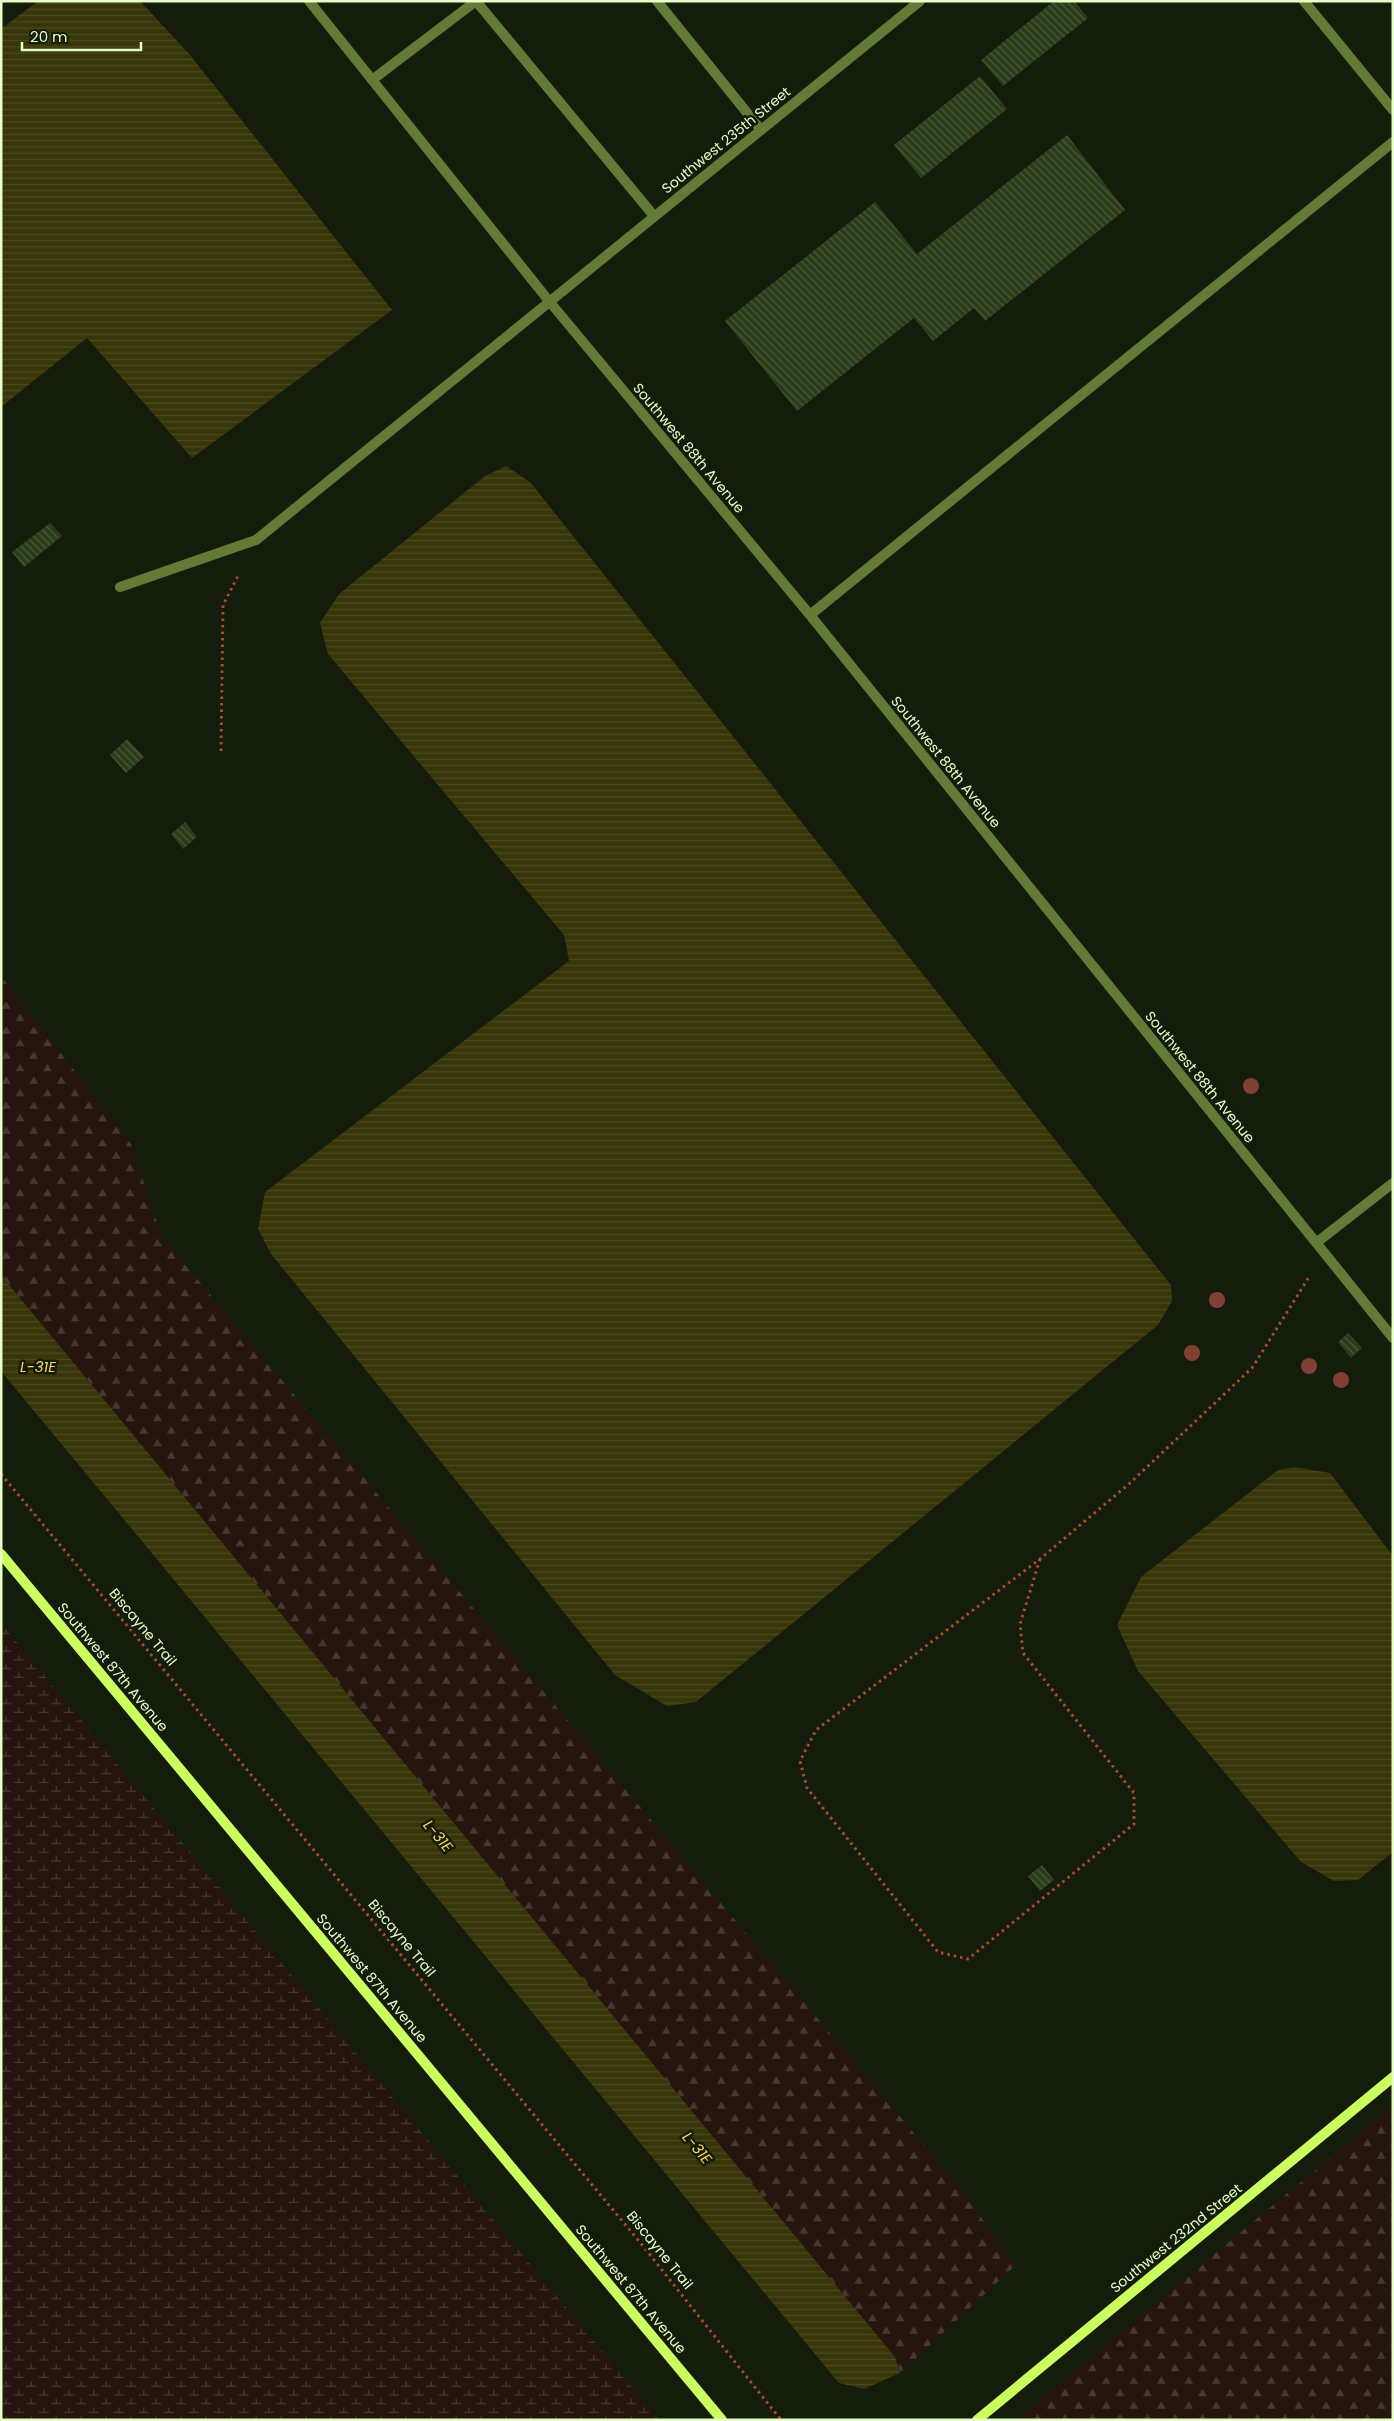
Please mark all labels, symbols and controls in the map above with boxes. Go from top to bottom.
scale bar [22,20,141,52]
text: 20 m [30,26,68,47]
street label: Southwest 235th Street [657,82,795,198]
street label: Southwest 88th Avenue [628,379,750,518]
street label: Southwest 88th Avenue [886,692,1006,832]
street label: Southwest 88th Avenue [1140,1007,1260,1147]
water label: L-31E [20,1356,56,1377]
street label: Biscayne Trail [105,1584,181,1670]
street label: Southwest 87th Avenue [53,1598,173,1736]
water label: L-31E [419,1815,458,1856]
street label: Biscayne Trail [364,1895,440,1981]
street label: Southwest 87th Avenue [312,1909,432,2047]
water label: L-31E [678,2127,717,2168]
street label: Southwest 232nd Street [1106,2179,1246,2297]
street label: Biscayne Trail [622,2207,698,2293]
street label: Southwest 87th Avenue [571,2220,691,2358]

